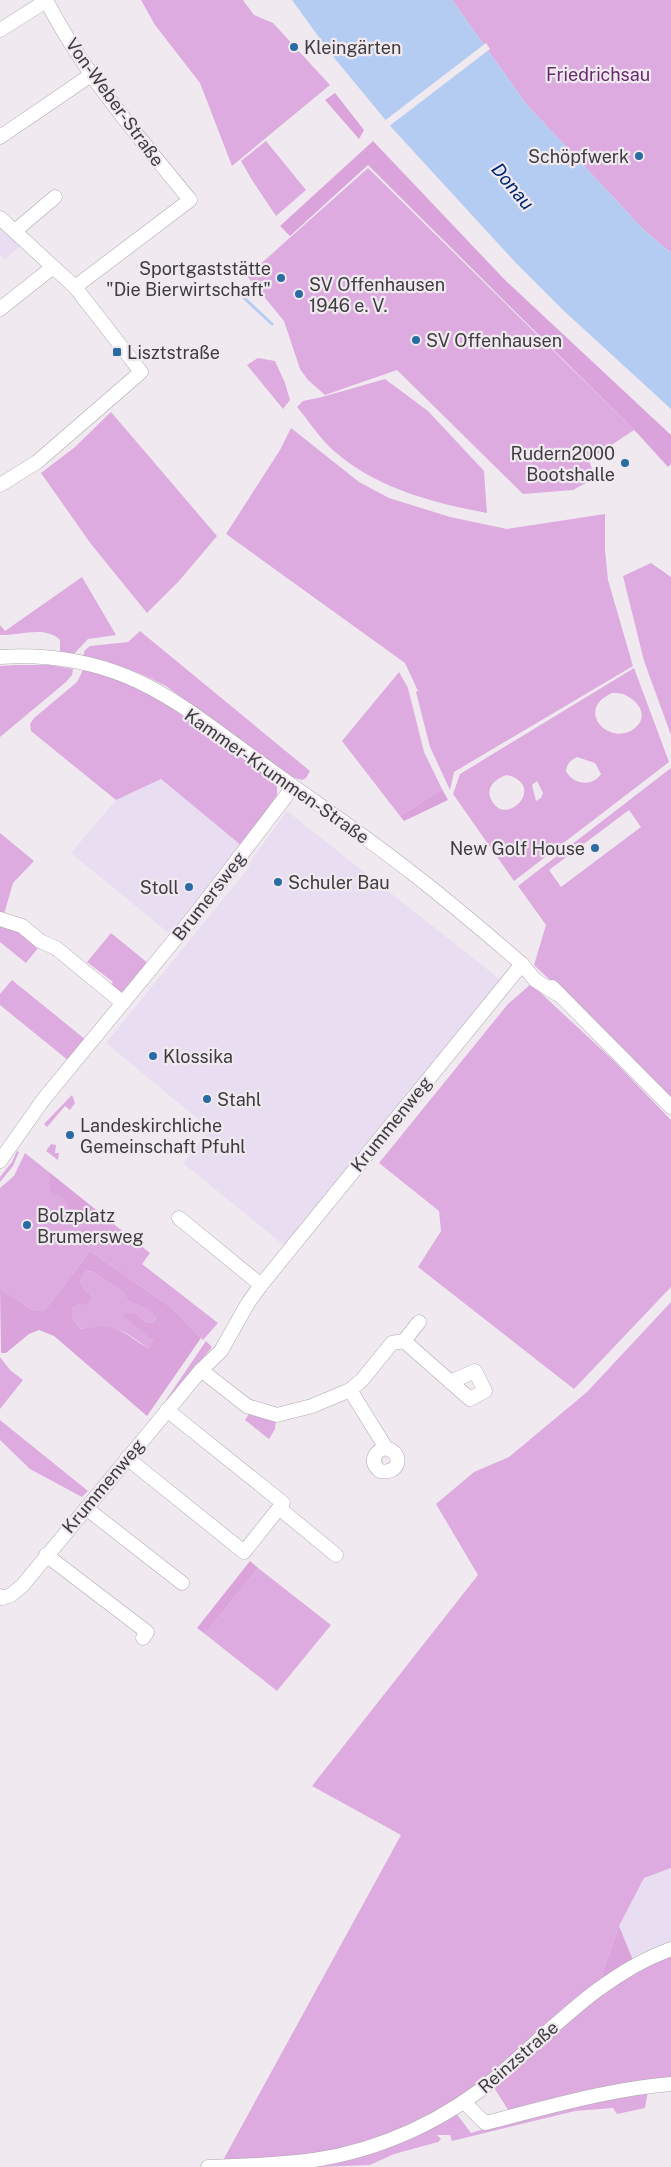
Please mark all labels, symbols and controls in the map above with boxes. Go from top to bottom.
street label: Von-Weber-Straße [61,34,169,170]
place label: Kleingärten [304,37,401,58]
marker: Kleingärten [288,41,300,53]
park label: Friedrichsau [546,64,650,85]
place label: Schöpfwerk [528,146,629,167]
marker: Schöpfwerk [633,150,645,162]
water label: Donau [487,158,539,214]
place label: Sportgaststätte "Die Bierwirtschaft" [106,258,271,300]
marker: Sportgaststätte "Die Bierwirtschaft" [275,272,287,284]
place label: SV Offenhausen 1946 e. V. [309,274,445,316]
marker: SV Offenhausen 1946 e. V. [293,288,305,300]
place label: SV Offenhausen [426,330,562,351]
marker: SV Offenhausen [410,334,422,346]
place label: Lisztstraße [127,342,220,363]
marker: Lisztstraße [111,346,123,358]
place label: Rudern2000 Bootshalle [511,443,615,485]
marker: Rudern2000 Bootshalle [619,457,631,469]
street label: Kammer-Krummen-Straße [181,704,373,848]
place label: New Golf House [450,838,585,859]
marker: New Golf House [589,842,601,854]
street label: Brumersweg [168,847,250,945]
place label: Schuler Bau [288,872,390,893]
marker: Schuler Bau [272,876,284,888]
place label: Stoll [140,877,179,898]
marker: Stoll [183,881,195,893]
place label: Klossika [163,1046,233,1067]
marker: Klossika [147,1050,159,1062]
street label: Krummenweg [346,1072,436,1176]
place label: Stahl [217,1089,261,1110]
marker: Stahl [201,1093,213,1105]
place label: Landeskirchliche Gemeinschaft Pfuhl [80,1115,246,1157]
marker: Landeskirchliche Gemeinschaft Pfuhl [64,1129,76,1141]
place label: Bolzplatz Brumersweg [37,1205,144,1247]
marker: Bolzplatz Brumersweg [21,1219,33,1231]
street label: Krummenweg [58,1435,148,1537]
street label: Reinzstraße [474,2017,562,2097]

